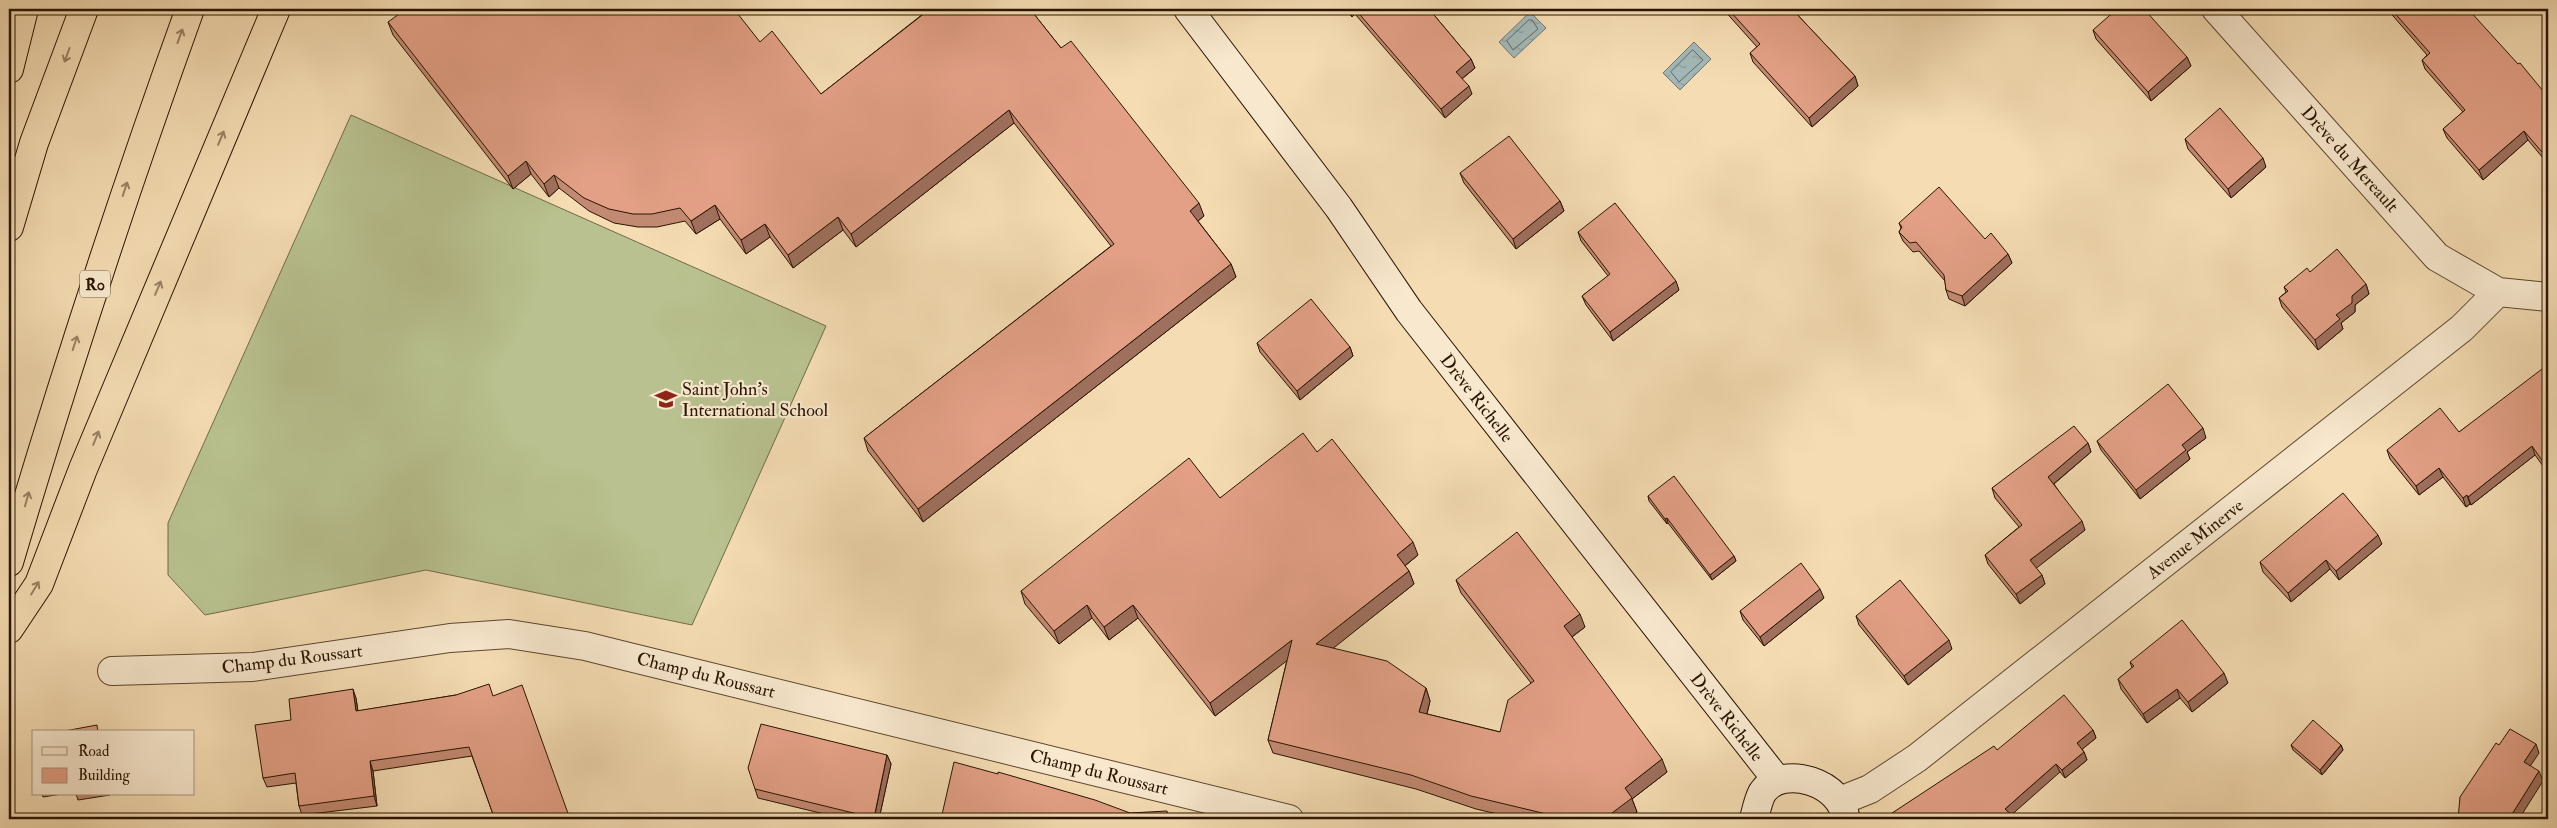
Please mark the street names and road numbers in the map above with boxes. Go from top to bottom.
street label: Drève du Mereault [2296,101,2404,218]
road number: R0 [80,270,110,298]
street label: Drève Richelle [1435,349,1519,448]
street label: Avenue Minerve [2141,494,2249,585]
street label: Champ du Roussart [220,639,364,680]
street label: Champ du Roussart [634,647,778,704]
street label: Drève Richelle [1685,668,1769,767]
street label: Champ du Roussart [1027,744,1171,801]

